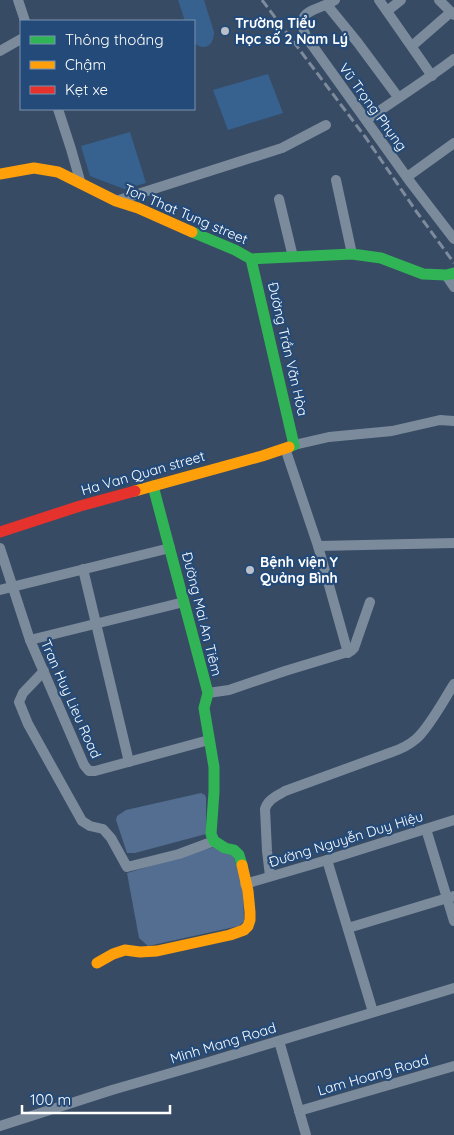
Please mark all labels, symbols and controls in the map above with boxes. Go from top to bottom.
place label: Trường Tiểu Học số 2 Nam Lý [235,14,348,48]
legend [20,20,195,110]
marker: Trường Tiểu Học số 2 Nam Lý [219,25,231,37]
text: Thông thoáng [65,30,164,49]
text: Chậm [65,55,106,74]
street label: Vũ Trọng Phụng [335,60,411,154]
text: Kẹt xe [65,80,108,99]
street label: Ton That Tung street [121,180,251,248]
street label: Đường Trần Văn Hòa [264,280,312,418]
street label: Ha Van Quan street [79,447,207,499]
street label: Đường Mai An Tiêm [178,550,226,678]
place label: Bệnh viện Y Quảng Bình [260,553,339,587]
marker: Bệnh viện Y Quảng Bình [244,564,256,576]
street label: Tran Huy Lieu Road [37,637,105,761]
street label: Đường Nguyễn Duy Hiệu [267,807,425,871]
street label: Minh Mang Road [168,1018,278,1068]
street label: Lam Hoang Road [315,1051,431,1099]
scale bar [22,1082,170,1114]
text: 100 m [30,1090,71,1109]

